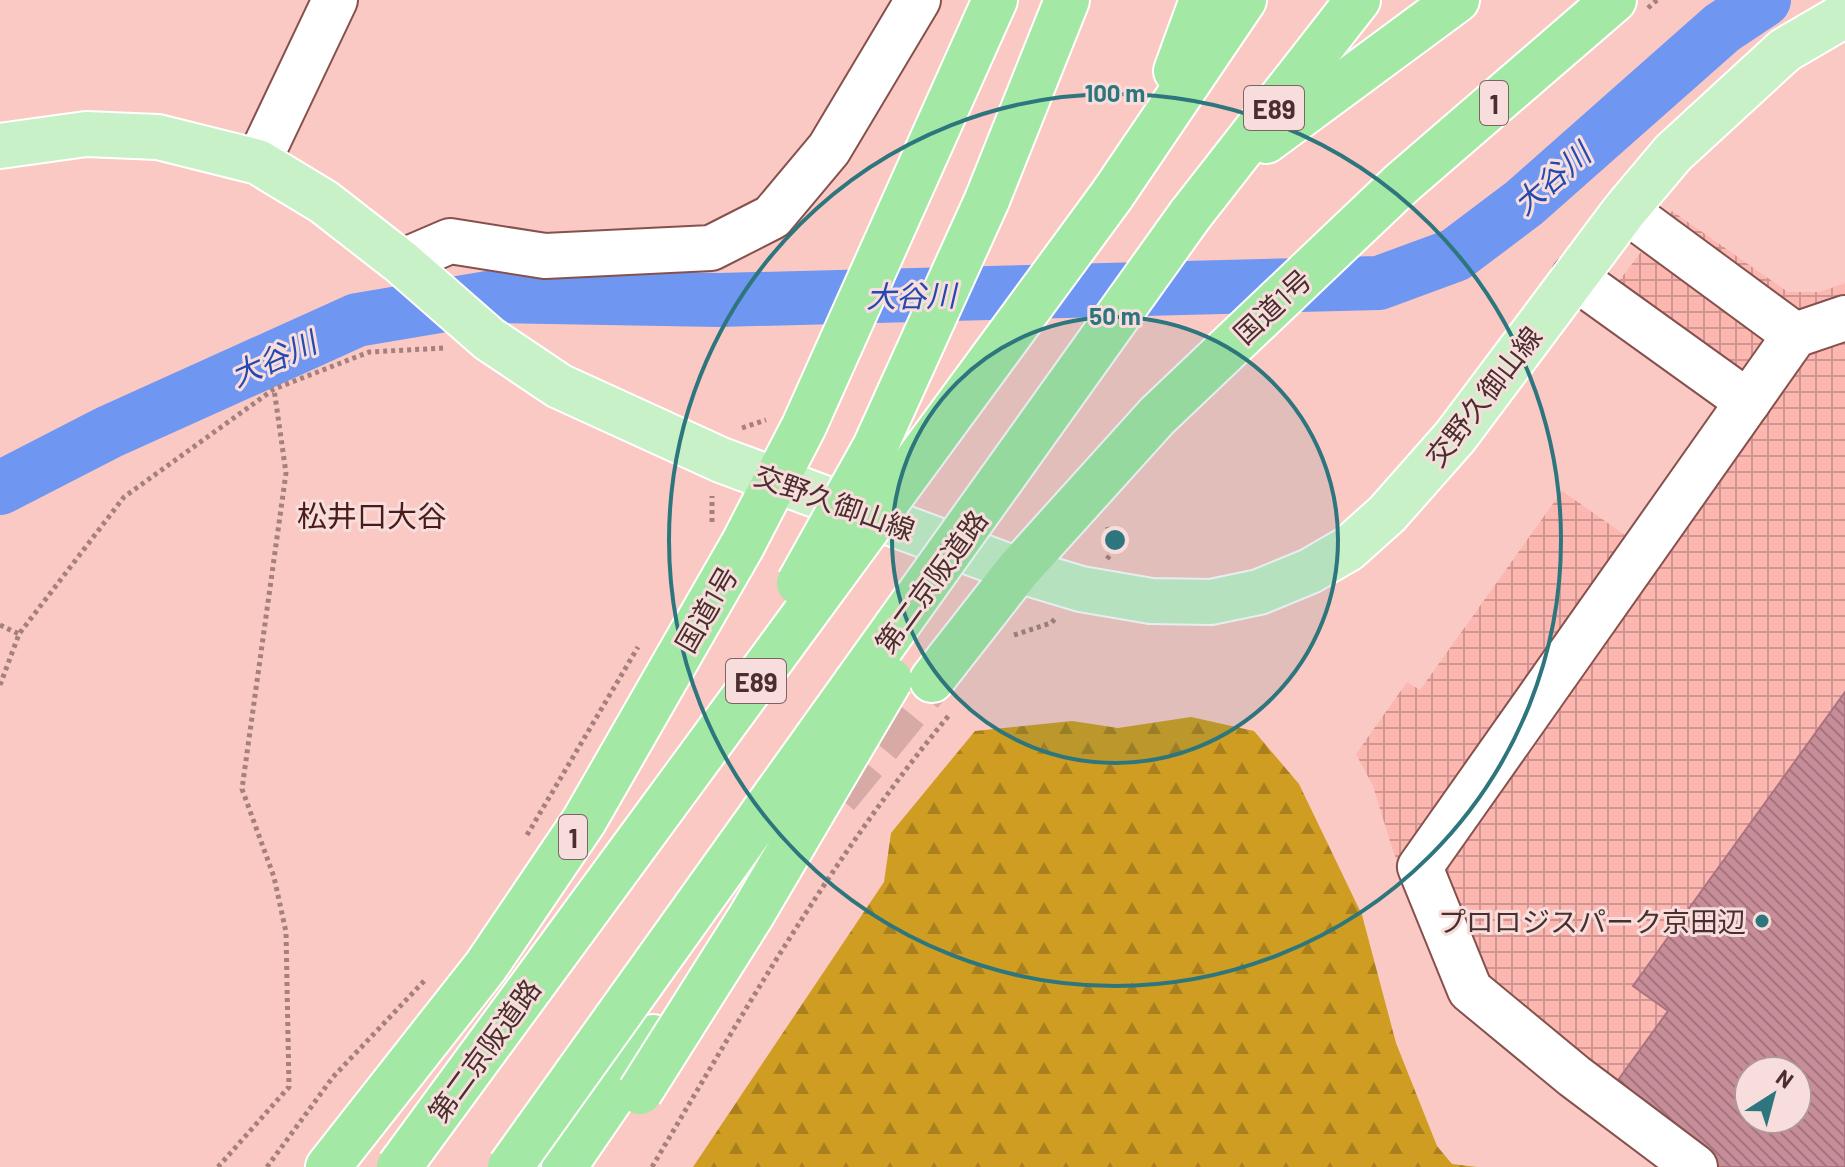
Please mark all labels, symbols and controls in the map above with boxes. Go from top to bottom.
text: 100 m [1085,78,1145,107]
road number: 1 [1480,81,1508,125]
road number: E89 [1244,86,1304,130]
water label: 大谷川 [1505,133,1599,221]
street label: 国道1号 [1226,262,1318,350]
water label: 大谷川 [866,276,959,314]
text: 50 m [1089,301,1141,330]
street label: 交野久御山線 [1418,319,1548,473]
water label: 大谷川 [225,322,324,393]
street label: 交野久御山線 [750,457,920,547]
district label: 松井口大谷 [297,497,447,533]
street label: 第二京阪道路 [868,503,994,659]
centre of rings [1101,526,1129,554]
street label: 国道1号 [668,560,744,658]
road number: E89 [726,659,786,703]
road number: 1 [559,815,587,859]
place label: プロロジスパーク京田辺 [1438,904,1746,938]
marker: プロロジスパーク京田辺 [1753,912,1771,930]
street label: 第二京阪道路 [421,972,547,1128]
north arrow [1733,1055,1813,1135]
text: N [1772,1063,1799,1093]

